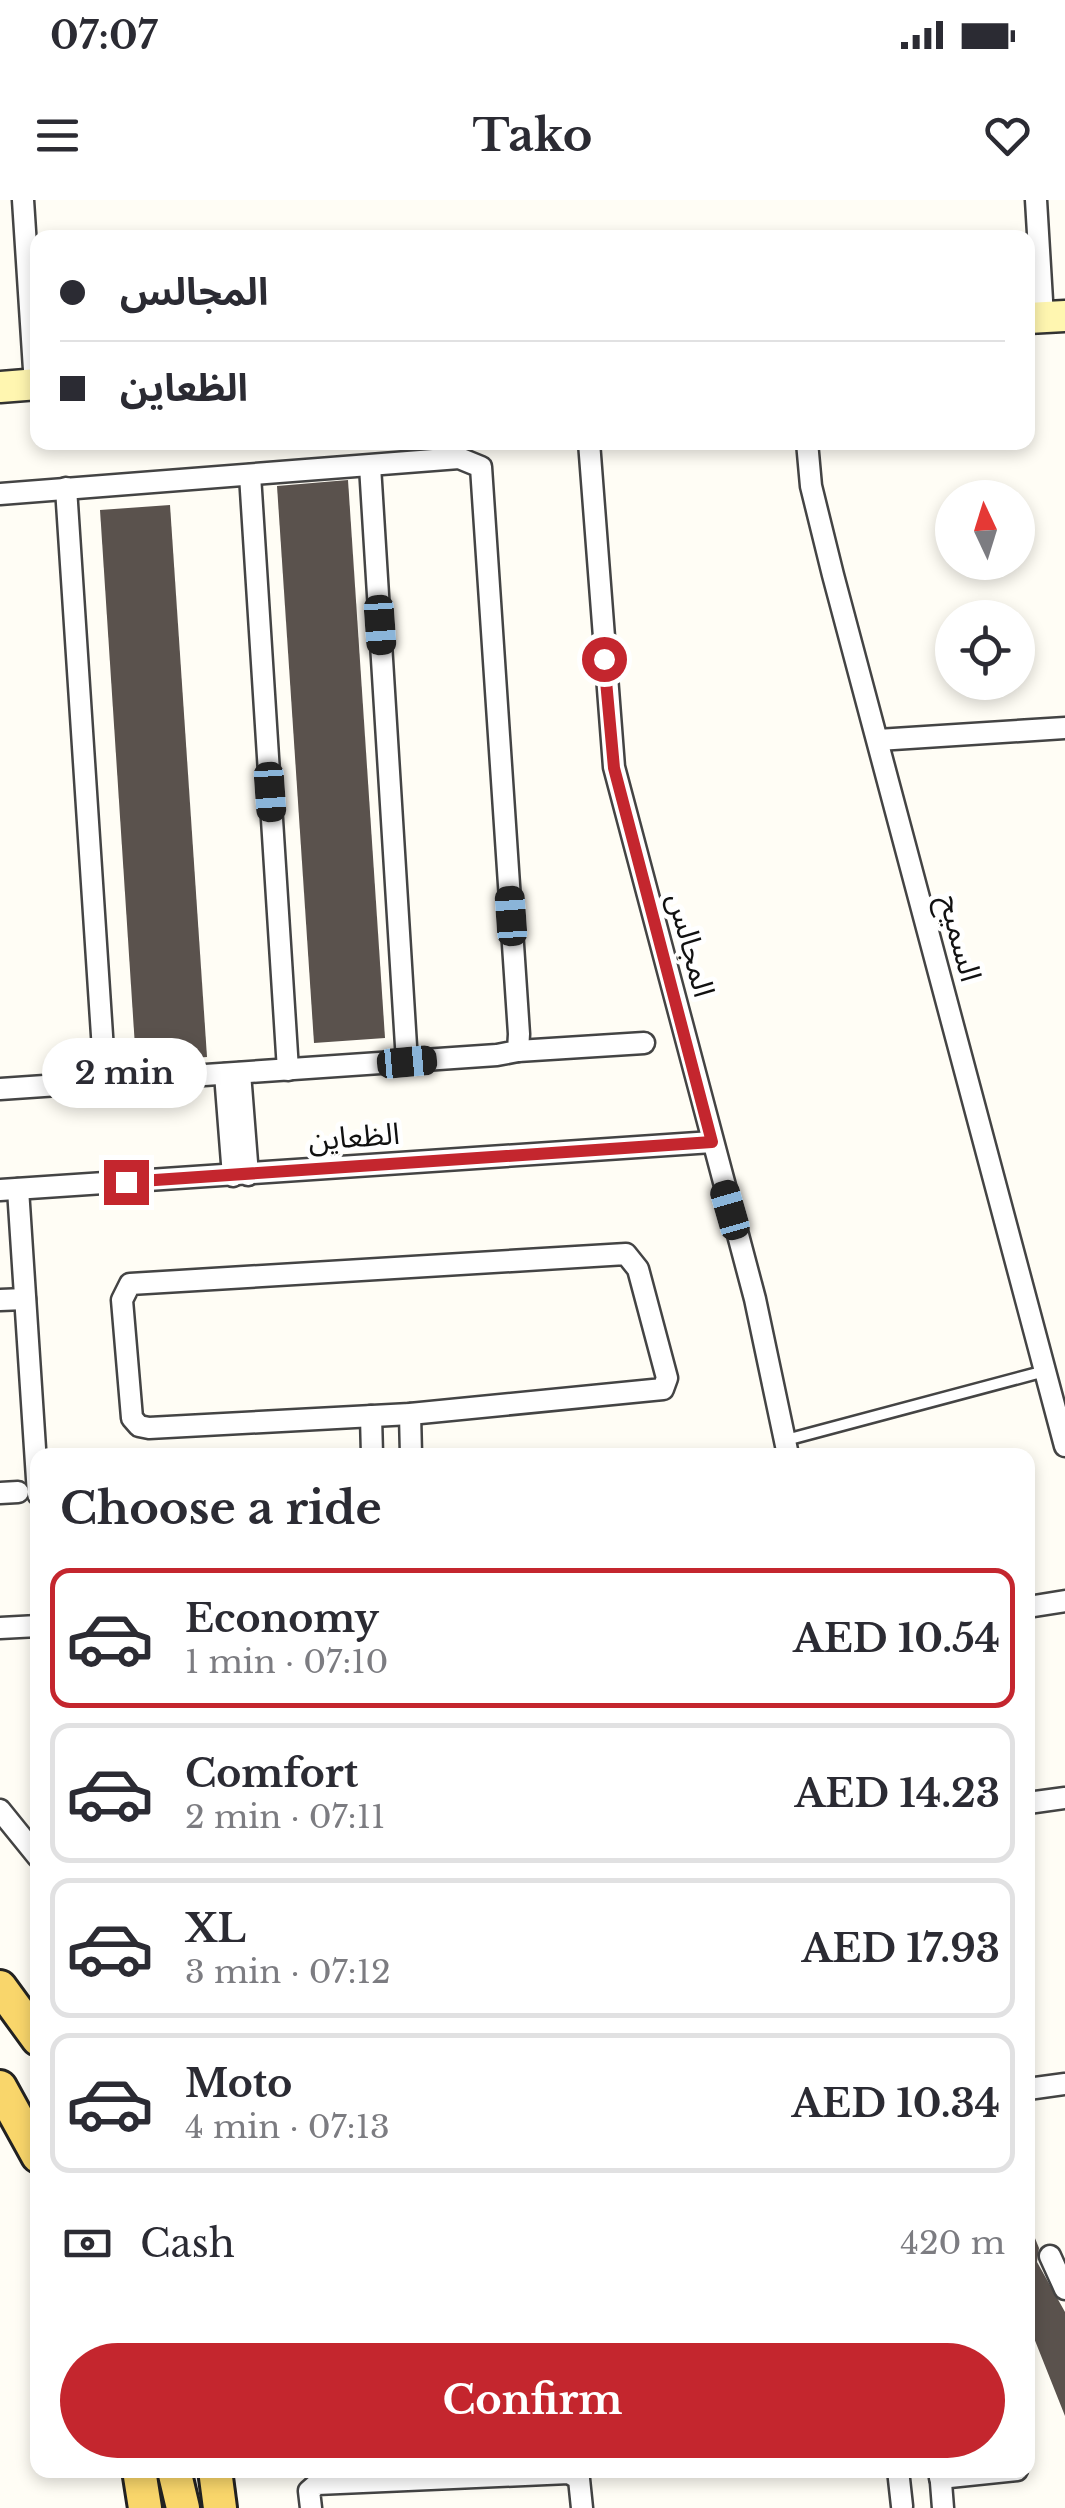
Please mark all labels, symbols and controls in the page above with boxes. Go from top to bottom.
text: 07:07 [50,12,157,59]
text: Tako [472,107,593,163]
icon: menu [30,108,85,163]
icon: heart [980,108,1035,163]
text: المجالس [120,268,268,315]
text: الظعاين [120,364,248,411]
north arrow [935,480,1035,580]
map controls [935,480,1035,700]
car [363,594,397,656]
button: locate [935,600,1035,700]
route start [582,637,627,682]
car [253,761,287,823]
car [494,885,528,947]
street label: المجالس [660,889,723,1001]
street label: السميح [927,890,990,986]
callout: 2 min [44,1037,208,1107]
car [376,1044,438,1080]
text: 2 min [75,1053,174,1093]
street label: الظعاين [307,1115,401,1158]
route end [104,1160,149,1205]
car [707,1177,753,1243]
text: Choose a ride [60,1480,382,1536]
icon: car [65,1593,155,1683]
text: Economy [185,1595,379,1642]
text: AED 10.54 [793,1615,1000,1662]
text: 1 min · 07:10 [185,1642,388,1682]
icon: car [65,1748,155,1838]
text: Comfort [185,1750,358,1797]
text: AED 14.23 [795,1770,1000,1817]
text: 2 min · 07:11 [185,1797,385,1837]
icon: car [65,1903,155,1993]
text: XL [185,1905,246,1952]
text: AED 17.93 [801,1925,1000,1972]
text: 3 min · 07:12 [185,1952,391,1992]
icon: car [65,2058,155,2148]
text: Moto [185,2060,292,2107]
text: AED 10.34 [791,2080,1000,2127]
text: 4 min · 07:13 [185,2107,390,2147]
icon: cash [60,2216,115,2271]
text: Cash [140,2220,235,2267]
text: 420 m [900,2223,1005,2263]
button: Confirm [60,2343,1005,2458]

